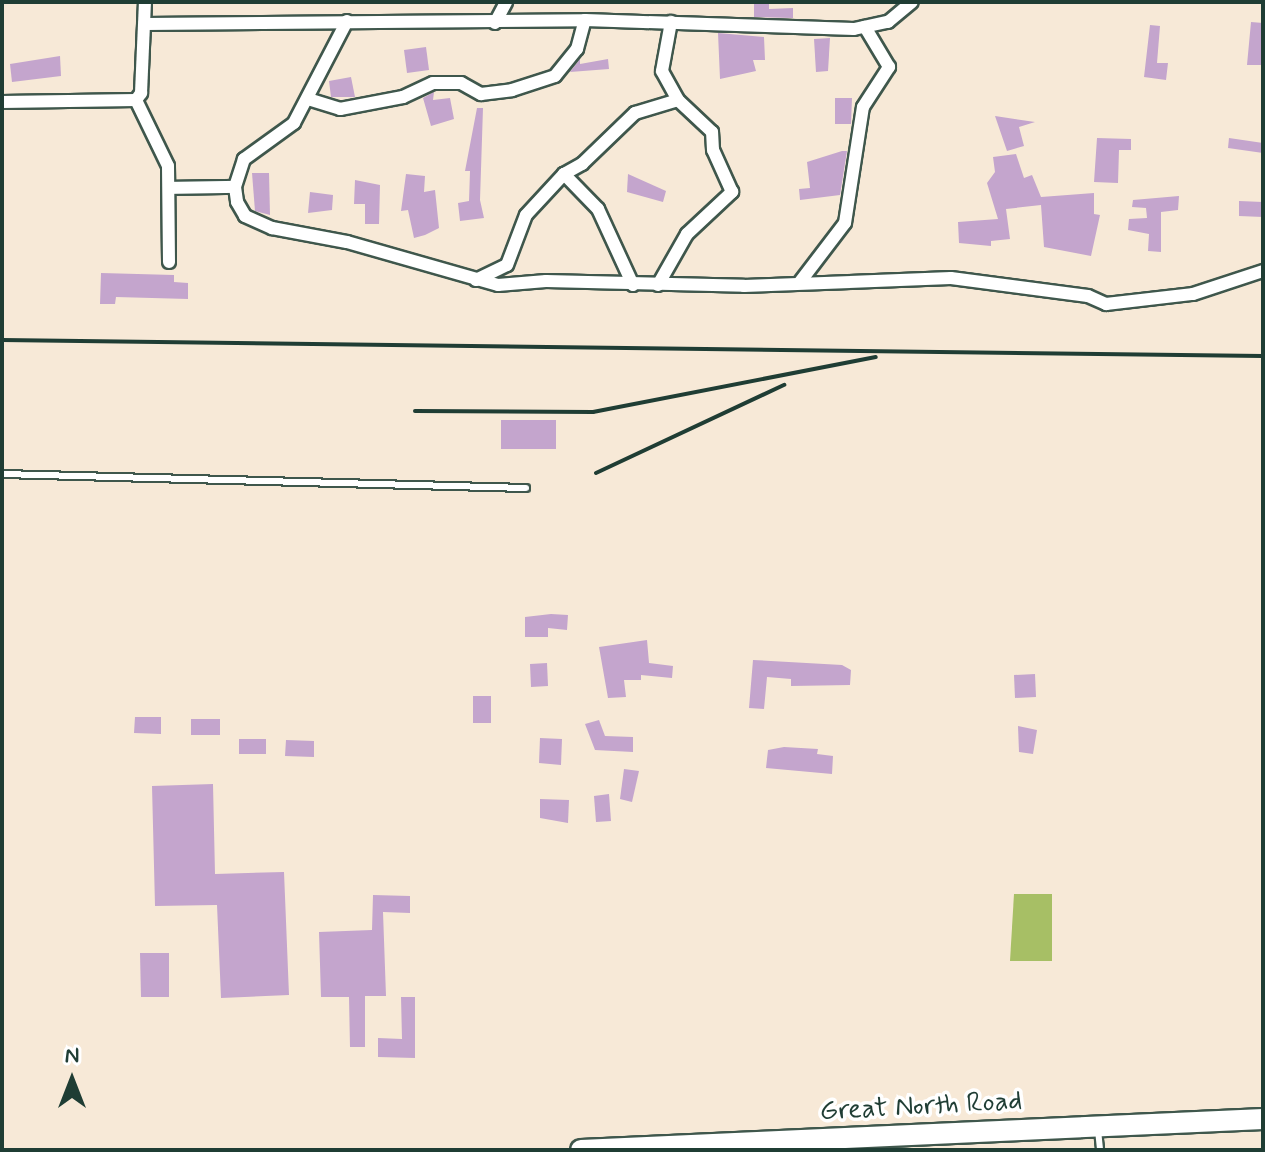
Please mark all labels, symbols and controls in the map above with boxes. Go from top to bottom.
north arrow [32,1040,112,1120]
text: N [65,1042,79,1070]
street label: Great North Road [818,1085,1024,1129]

